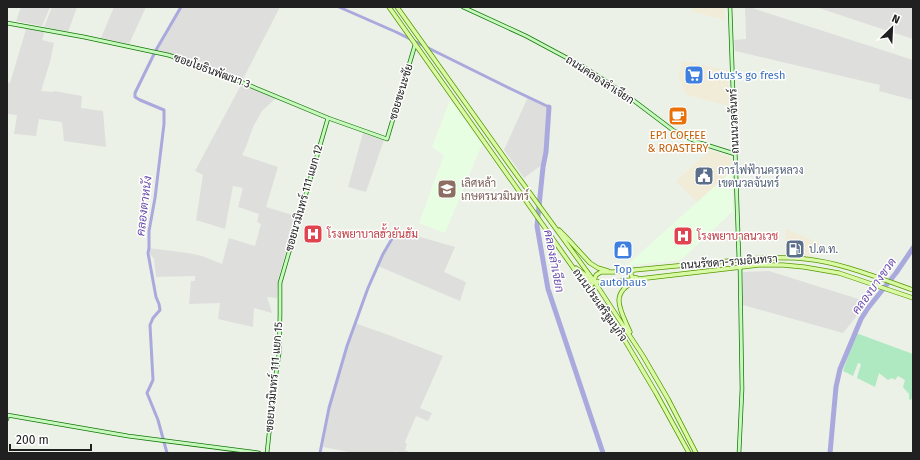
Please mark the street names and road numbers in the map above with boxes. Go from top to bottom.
street label: ซอยโยธินพัฒนา 3 [172,49,253,91]
street label: ถนนคลองลำเจียก [563,51,638,107]
street label: ซอยชะนะชัย [385,62,416,122]
street label: ถนนนวลจันทร์ [724,88,742,154]
street label: ซอยนวมินทร์ 111 แยก 12 [281,143,325,253]
street label: ถนนรัชดา-รามอินทรา [680,251,778,272]
street label: ถนนประเสริฐมนูกิจ [569,266,630,345]
street label: ซอยนวมินทร์ 111 แยก 15 [261,321,285,433]

